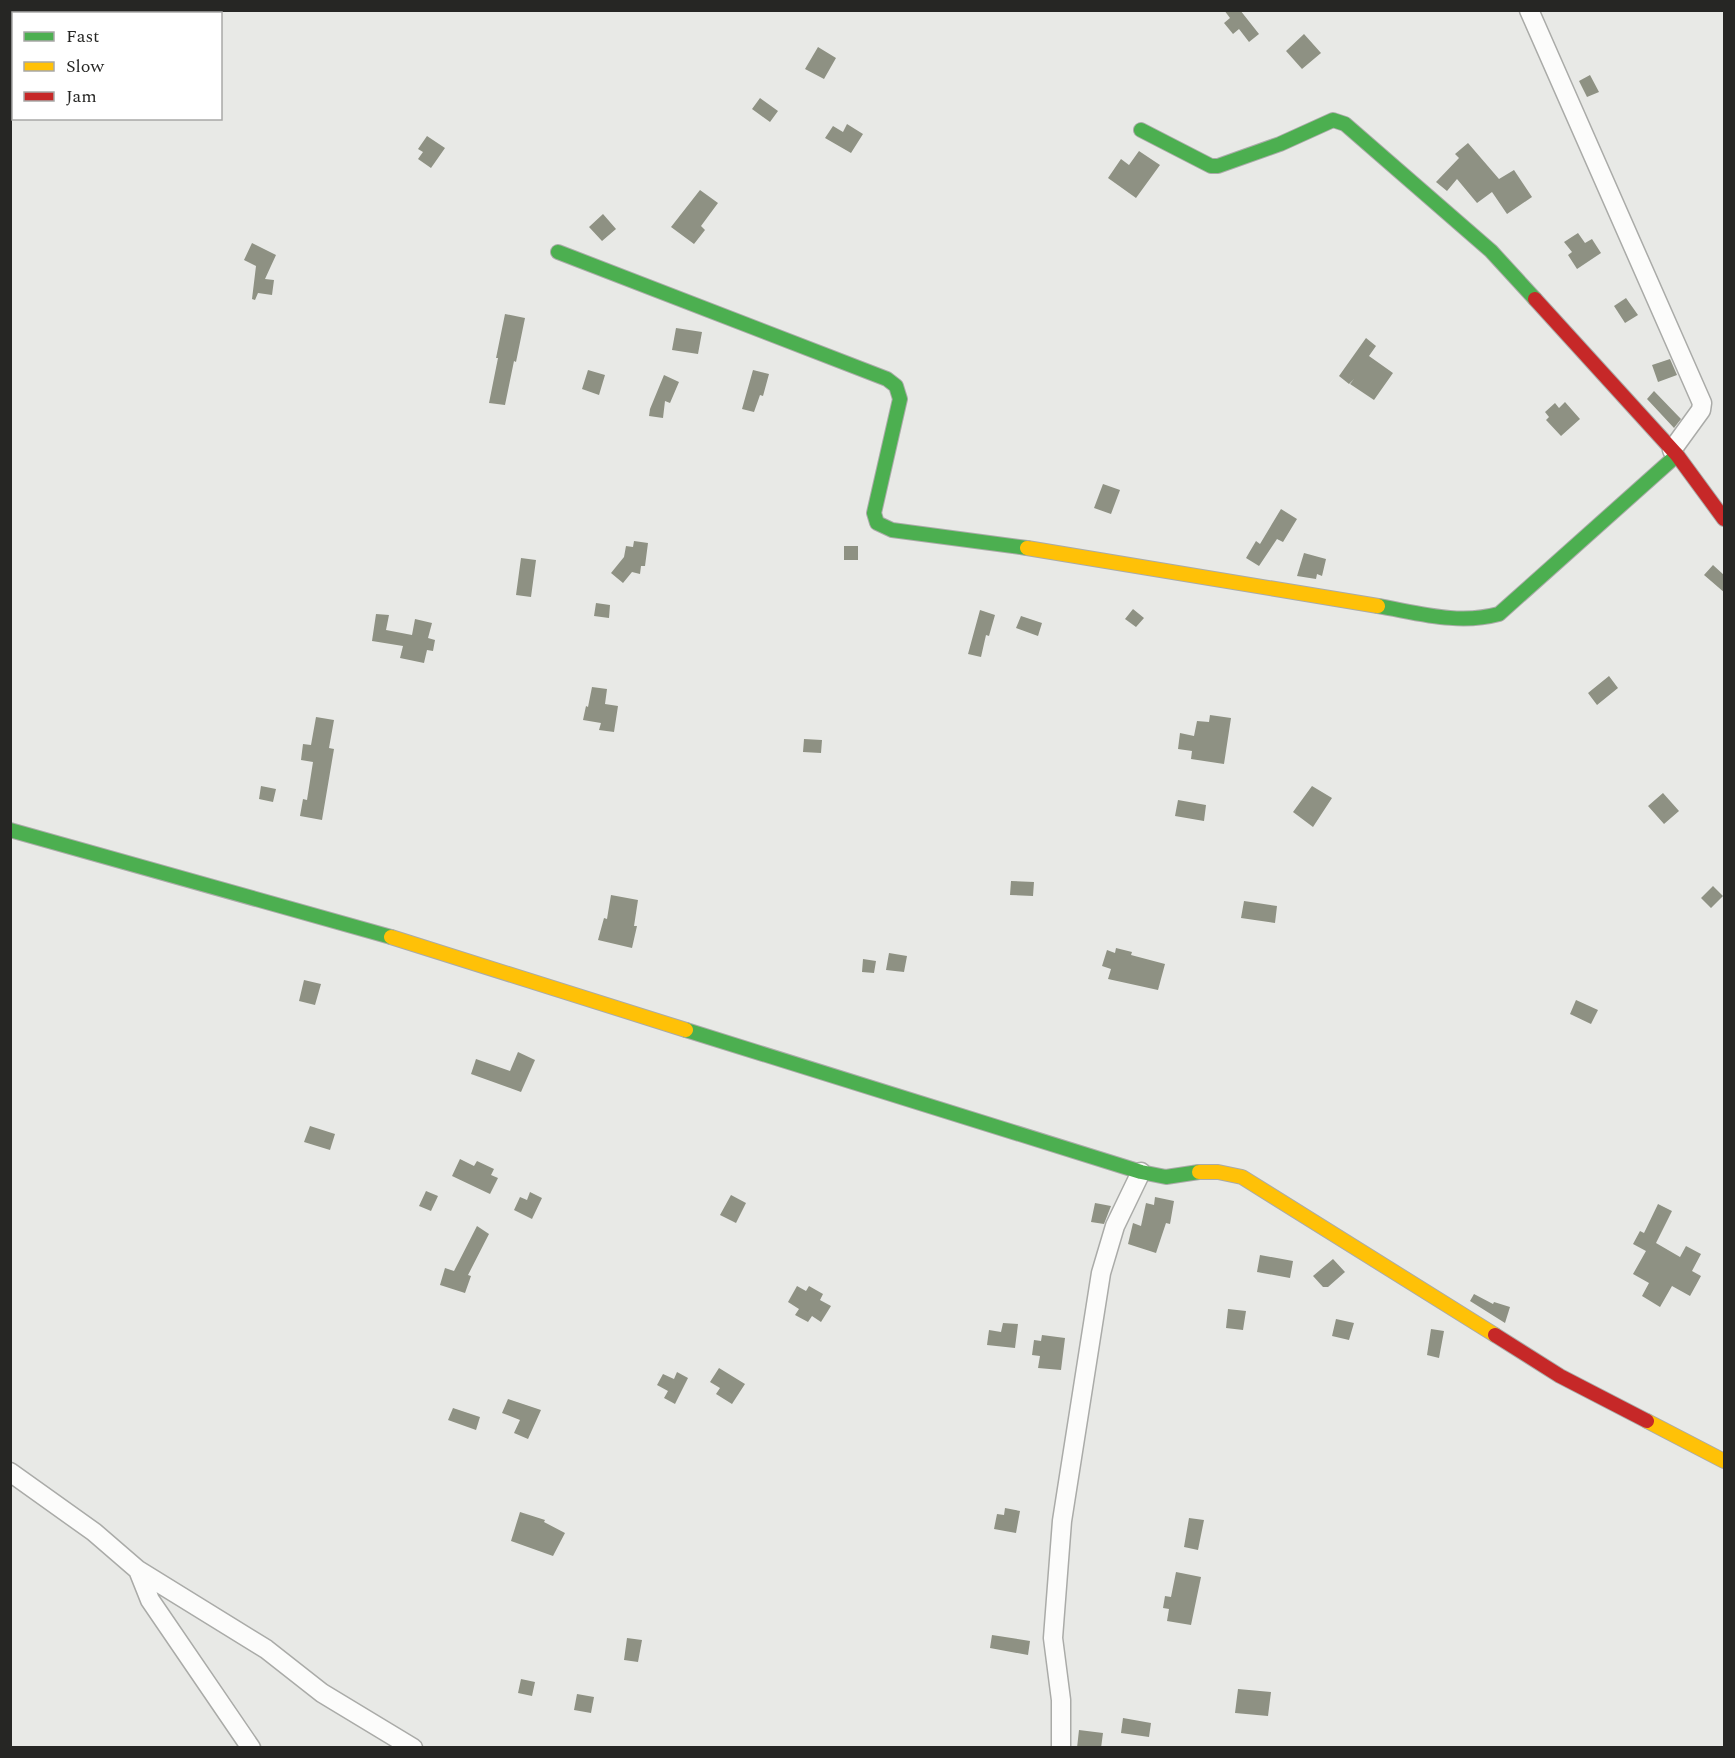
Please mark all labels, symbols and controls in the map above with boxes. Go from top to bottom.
legend [12,12,222,120]
text: Fast [66,23,99,50]
text: Slow [66,53,105,80]
text: Jam [66,83,97,110]

